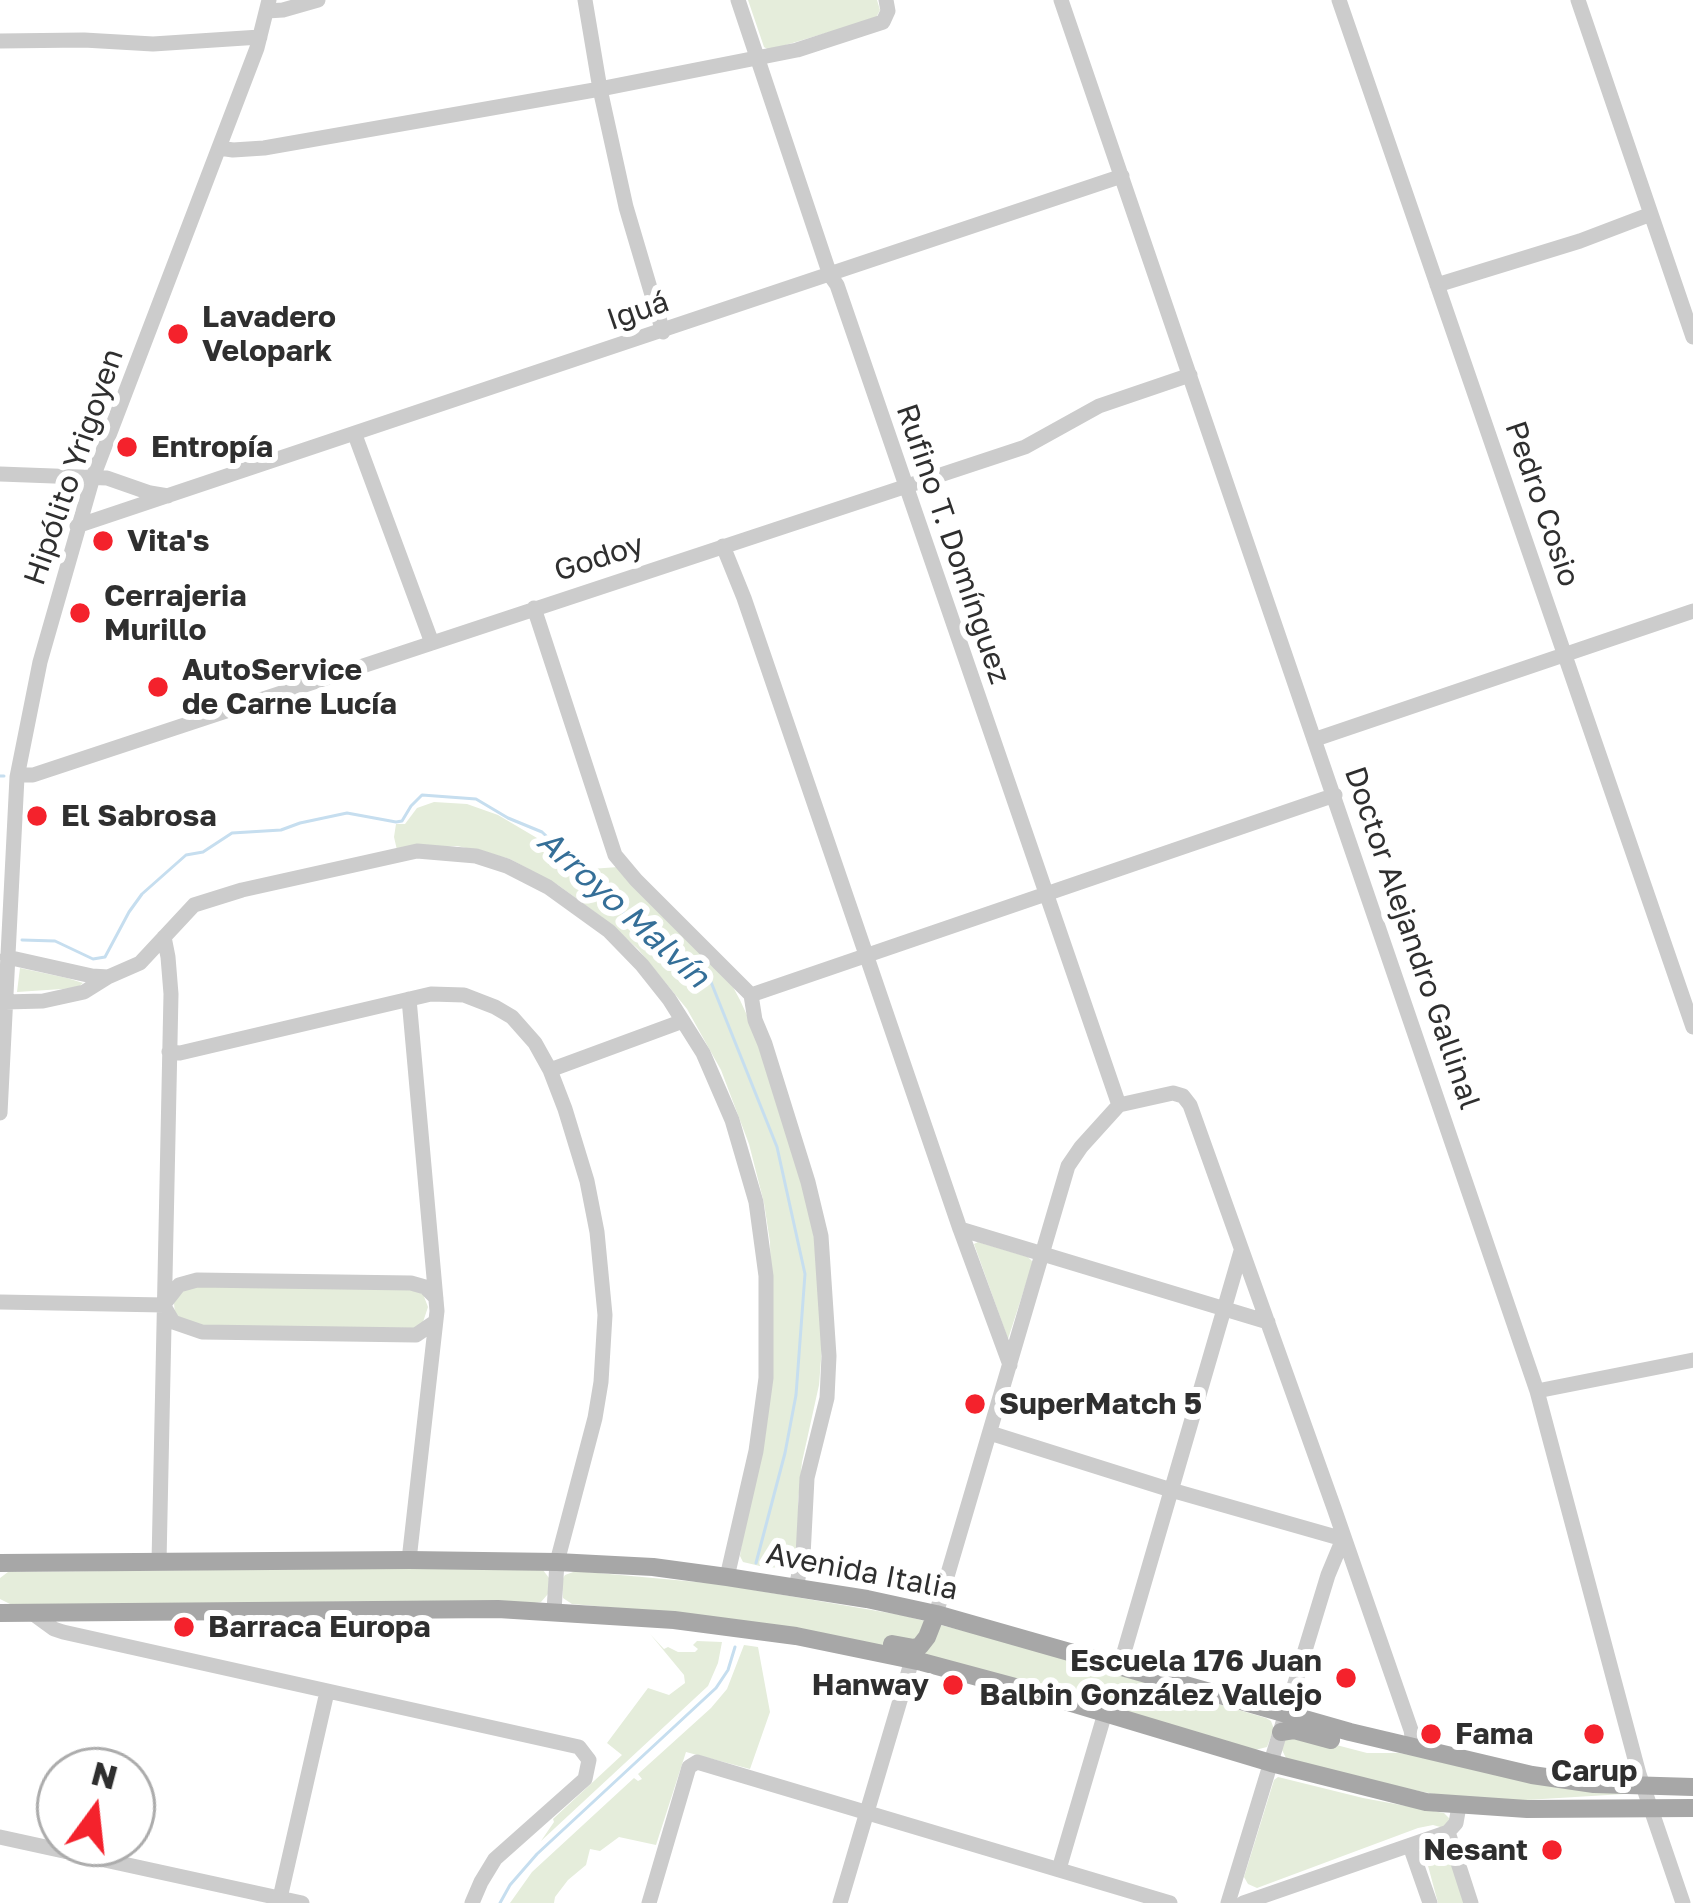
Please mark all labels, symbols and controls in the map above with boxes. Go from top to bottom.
street label: Iguá [602,284,674,338]
place label: Lavadero Velopark [202,299,336,370]
marker: Lavadero Velopark [165,321,191,347]
street label: Hipólito Yrigoyen [17,344,131,590]
street label: Rufino T. Domínguez [888,399,1018,689]
street label: Pedro Cosio [1497,417,1587,591]
place label: Entropía [151,429,273,465]
marker: Entropía [114,434,140,460]
place label: Vita's [127,523,210,559]
street label: Godoy [550,527,648,589]
marker: Vita's [90,528,116,554]
place label: Cerrajeria Murillo [104,578,247,648]
marker: Cerrajeria Murillo [67,600,93,626]
place label: AutoService de Carne Lucía [182,652,397,722]
marker: AutoService de Carne Lucía [145,674,171,700]
street label: Doctor Alejandro Gallinal [1336,762,1488,1114]
place label: El Sabrosa [61,798,217,834]
marker: El Sabrosa [24,803,50,829]
water label: Arroyo Malvín [529,822,717,996]
place label: SuperMatch 5 [999,1386,1202,1422]
marker: SuperMatch 5 [962,1391,988,1417]
street label: Avenida Italia [763,1536,961,1608]
place label: Barraca Europa [208,1609,431,1645]
marker: Barraca Europa [171,1614,197,1640]
place label: Escuela 176 Juan Balbin González Vallejo [979,1643,1322,1714]
marker: Escuela 176 Juan Balbin González Vallejo [1333,1665,1359,1691]
place label: Hanway [812,1667,929,1703]
marker: Hanway [940,1672,966,1698]
place label: Fama [1455,1716,1533,1752]
marker: Fama [1418,1721,1444,1747]
marker: Carup [1581,1721,1607,1747]
north arrow [36,1747,156,1867]
text: N [88,1753,122,1797]
place label: Carup [1551,1753,1637,1789]
place label: Nesant [1423,1832,1528,1868]
marker: Nesant [1539,1837,1565,1863]

